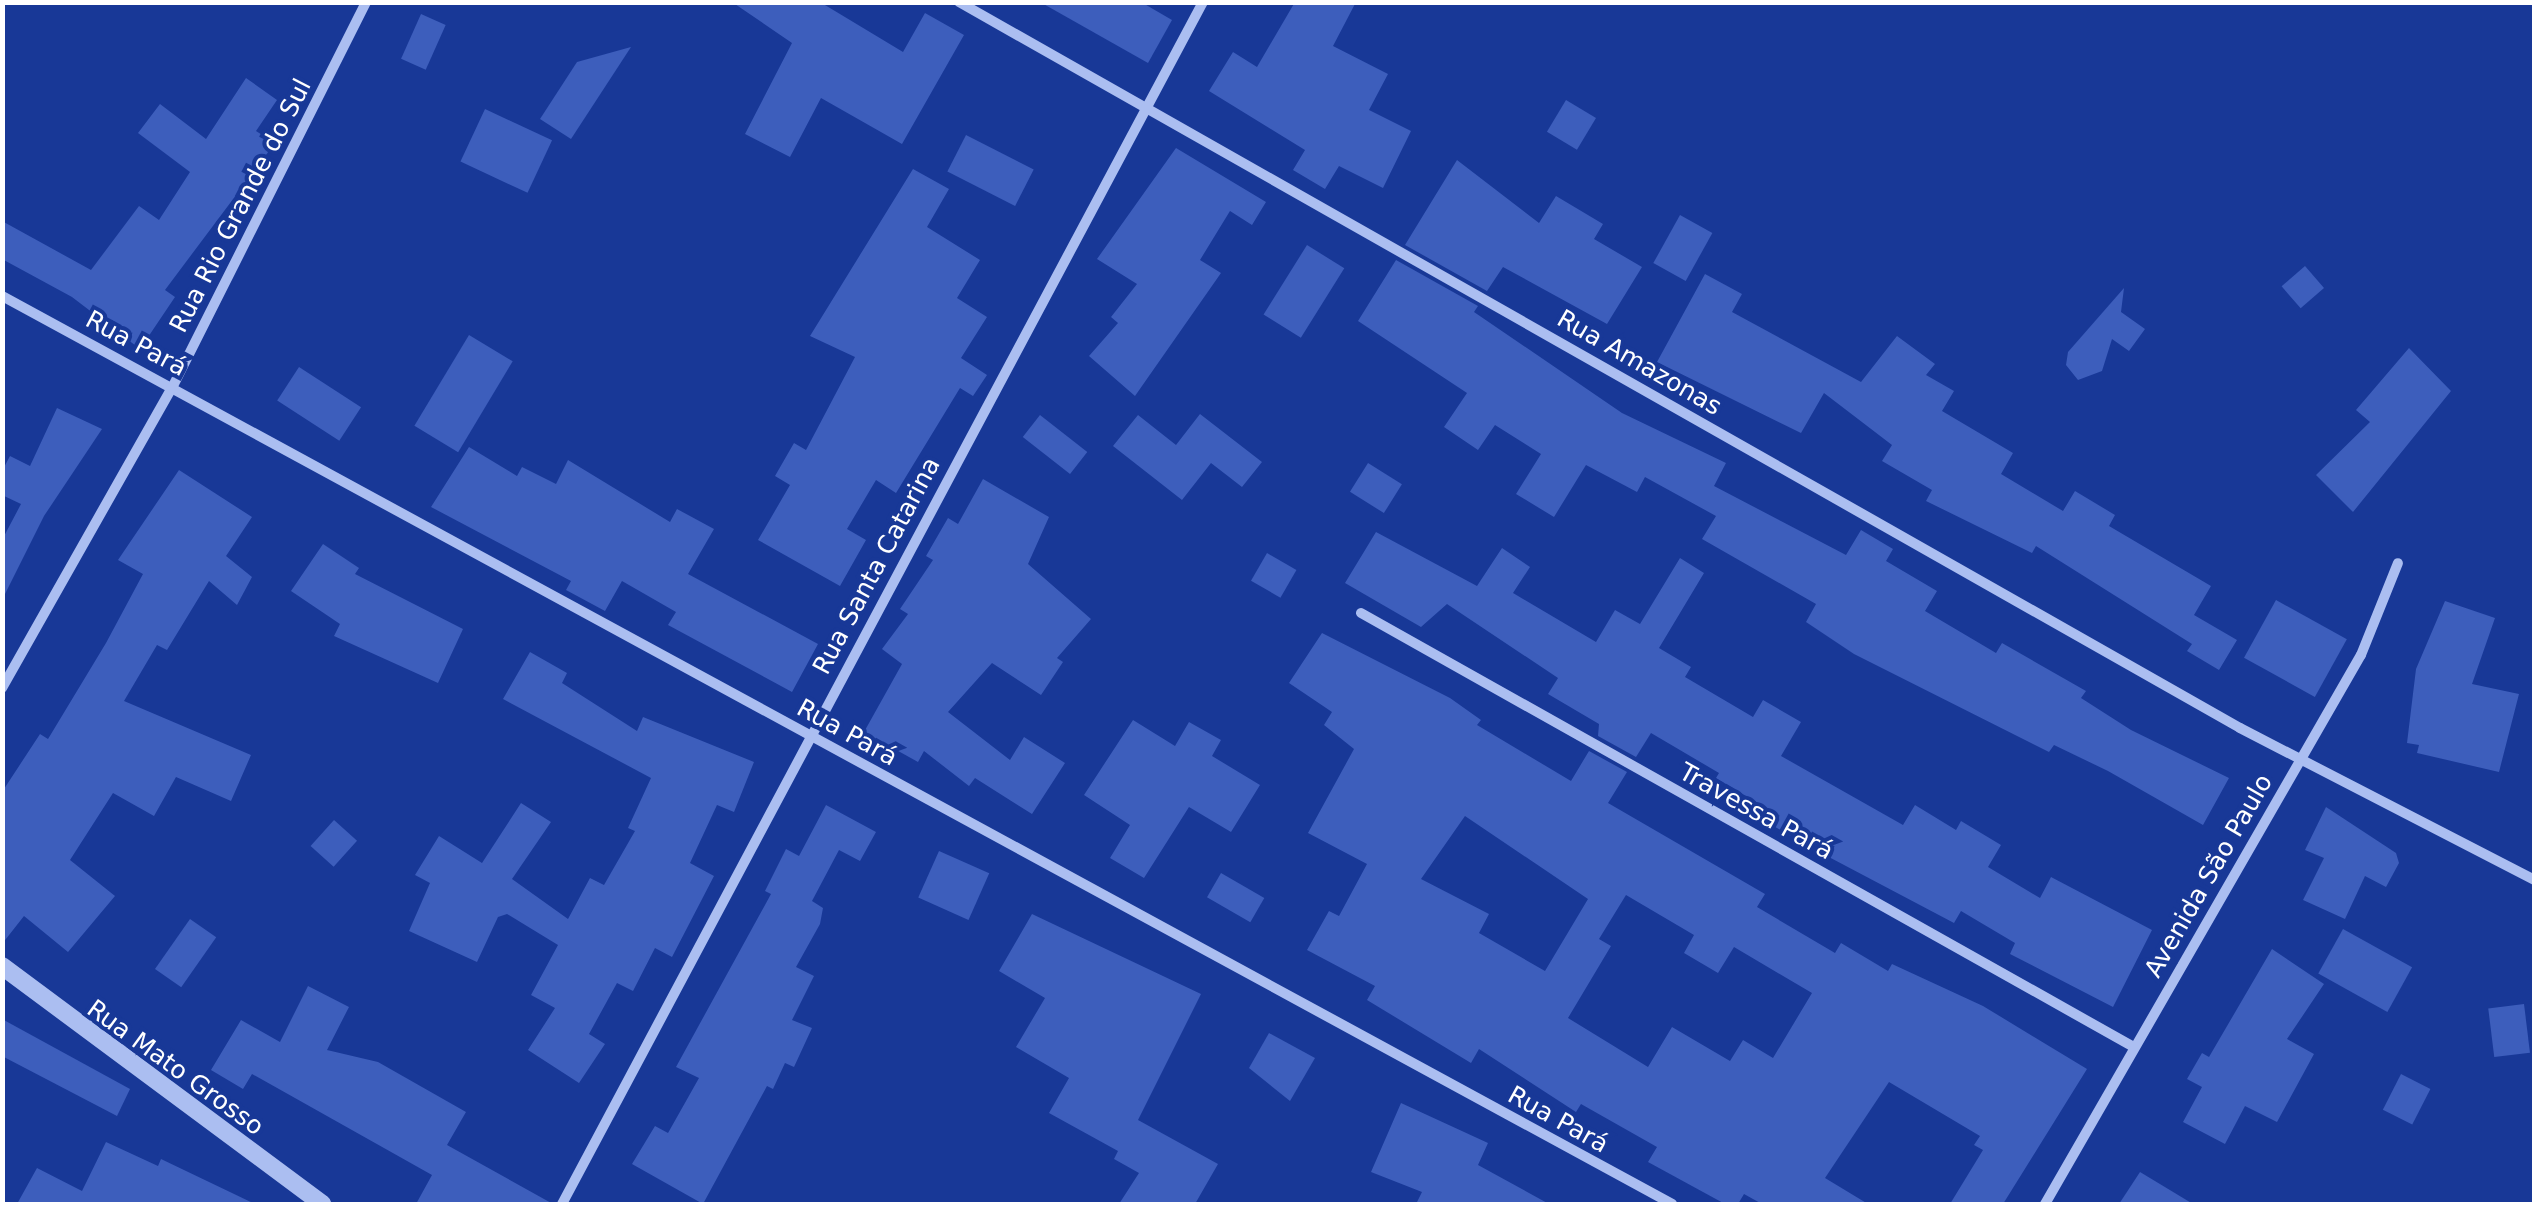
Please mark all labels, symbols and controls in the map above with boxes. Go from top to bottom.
street label: Rua Rio Grande do Sul [164,74,318,338]
street label: Rua Amazonas [1552,304,1726,422]
street label: Rua Pará [80,305,192,383]
street label: Rua Santa Catarina [807,452,947,680]
street label: Rua Pará [792,693,902,773]
street label: Travessa Pará [1674,757,1838,867]
street label: Avenida São Paulo [2139,769,2279,983]
street label: Rua Mato Grosso [81,994,269,1142]
street label: Rua Pará [1503,1080,1613,1160]

